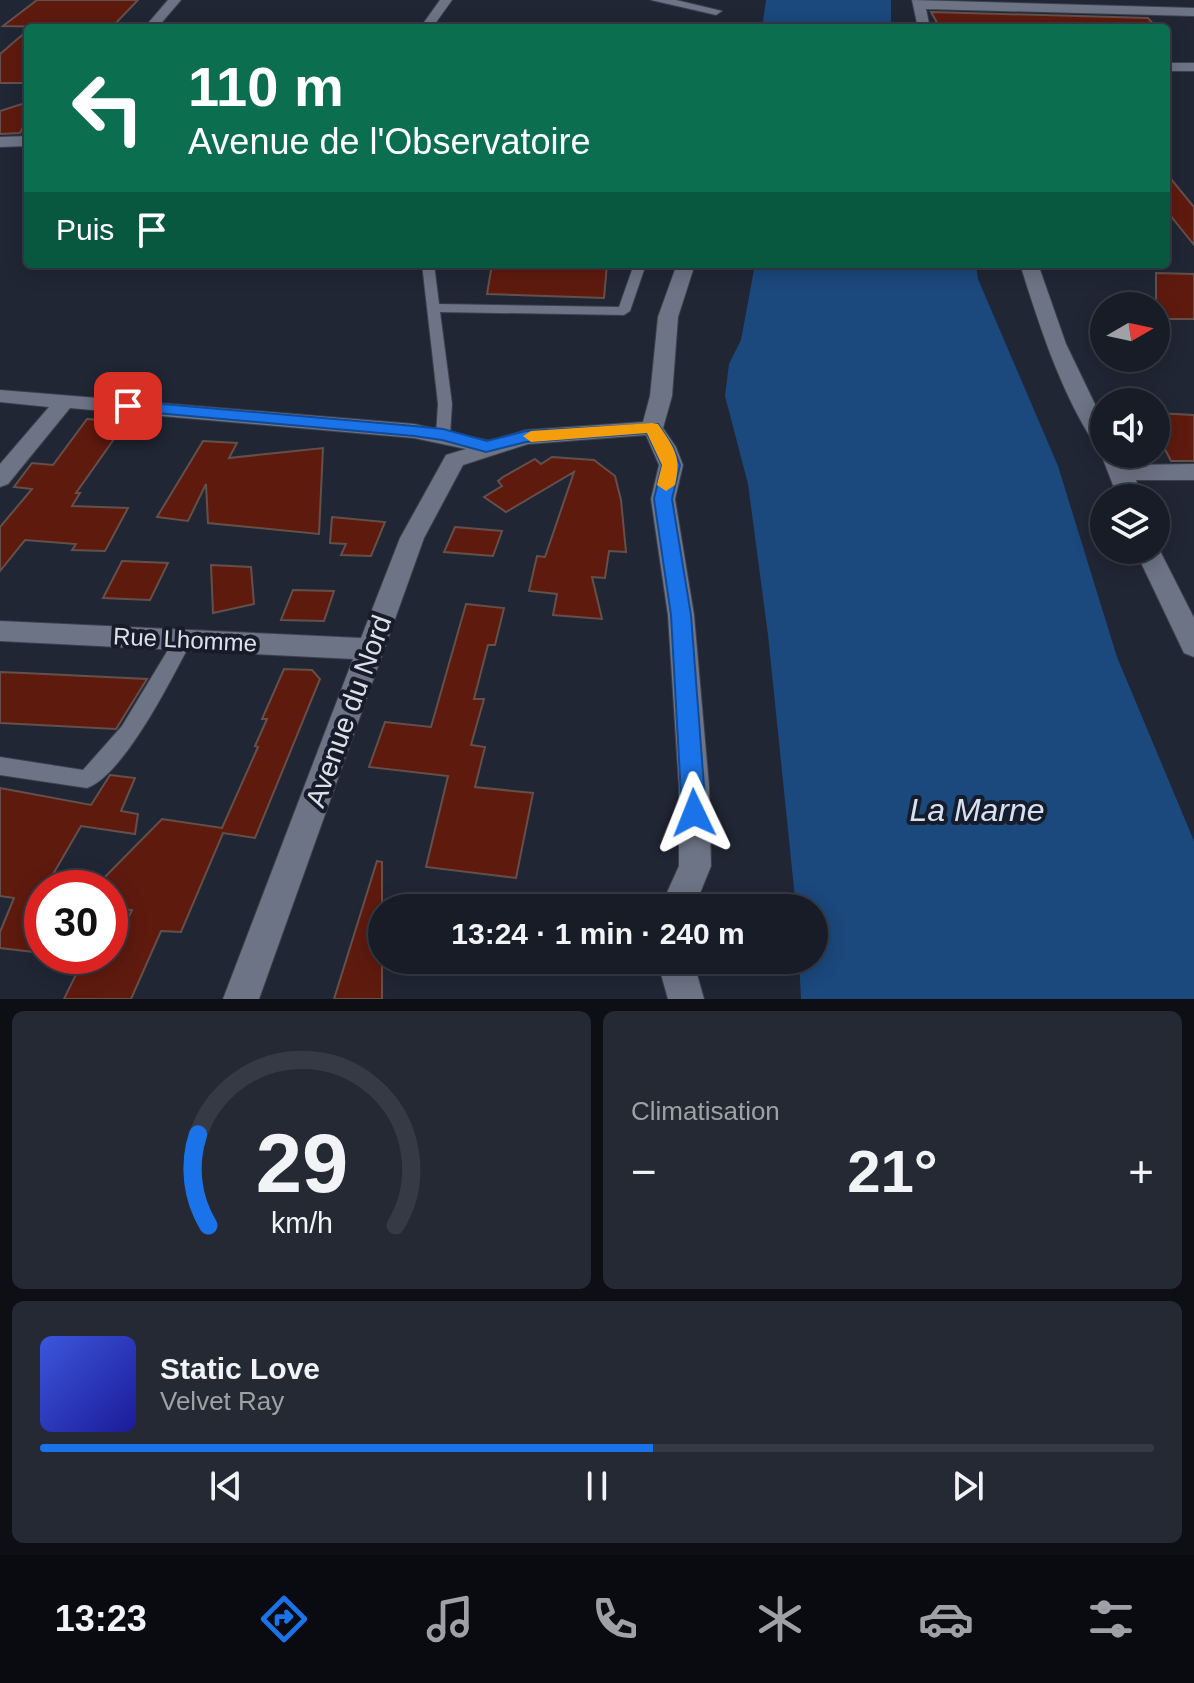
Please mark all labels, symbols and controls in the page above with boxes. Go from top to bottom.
text: 110 m [188,55,344,118]
icon: left [56,56,160,160]
text: Avenue de l'Observatoire [188,121,590,162]
icon: arrive [130,208,174,252]
text: Puis [56,213,114,246]
north arrow [1090,292,1170,372]
map controls [1090,292,1170,564]
pin [94,372,162,440]
icon: arrive [106,384,150,428]
button: sound [1090,388,1170,468]
button: layers [1090,484,1170,564]
street label: Avenue du Nord [299,611,398,811]
street label: Rue Lhomme [112,622,258,657]
position arrow [652,771,736,855]
water label: La Marne [909,792,1045,828]
speed limit sign: 30 [24,870,128,974]
text: 13:24 · 1 min · 240 m [451,917,745,950]
text: Climatisation [631,1096,780,1126]
text: 29 [255,1117,348,1210]
text: 21° [847,1138,938,1205]
text: − [631,1147,657,1196]
text: + [1128,1147,1154,1196]
text: km/h [271,1207,332,1239]
text: Static Love [160,1352,320,1385]
text: Velvet Ray [160,1386,284,1416]
icon: previous [204,1464,248,1508]
icon: pause [575,1464,619,1508]
icon: next [946,1464,990,1508]
icon: directions [256,1591,312,1647]
icon: music [422,1591,478,1647]
icon: phone [587,1591,643,1647]
icon: climate [752,1591,808,1647]
icon: car [918,1591,974,1647]
icon: filters [1083,1591,1139,1647]
text: 13:23 [55,1598,147,1639]

